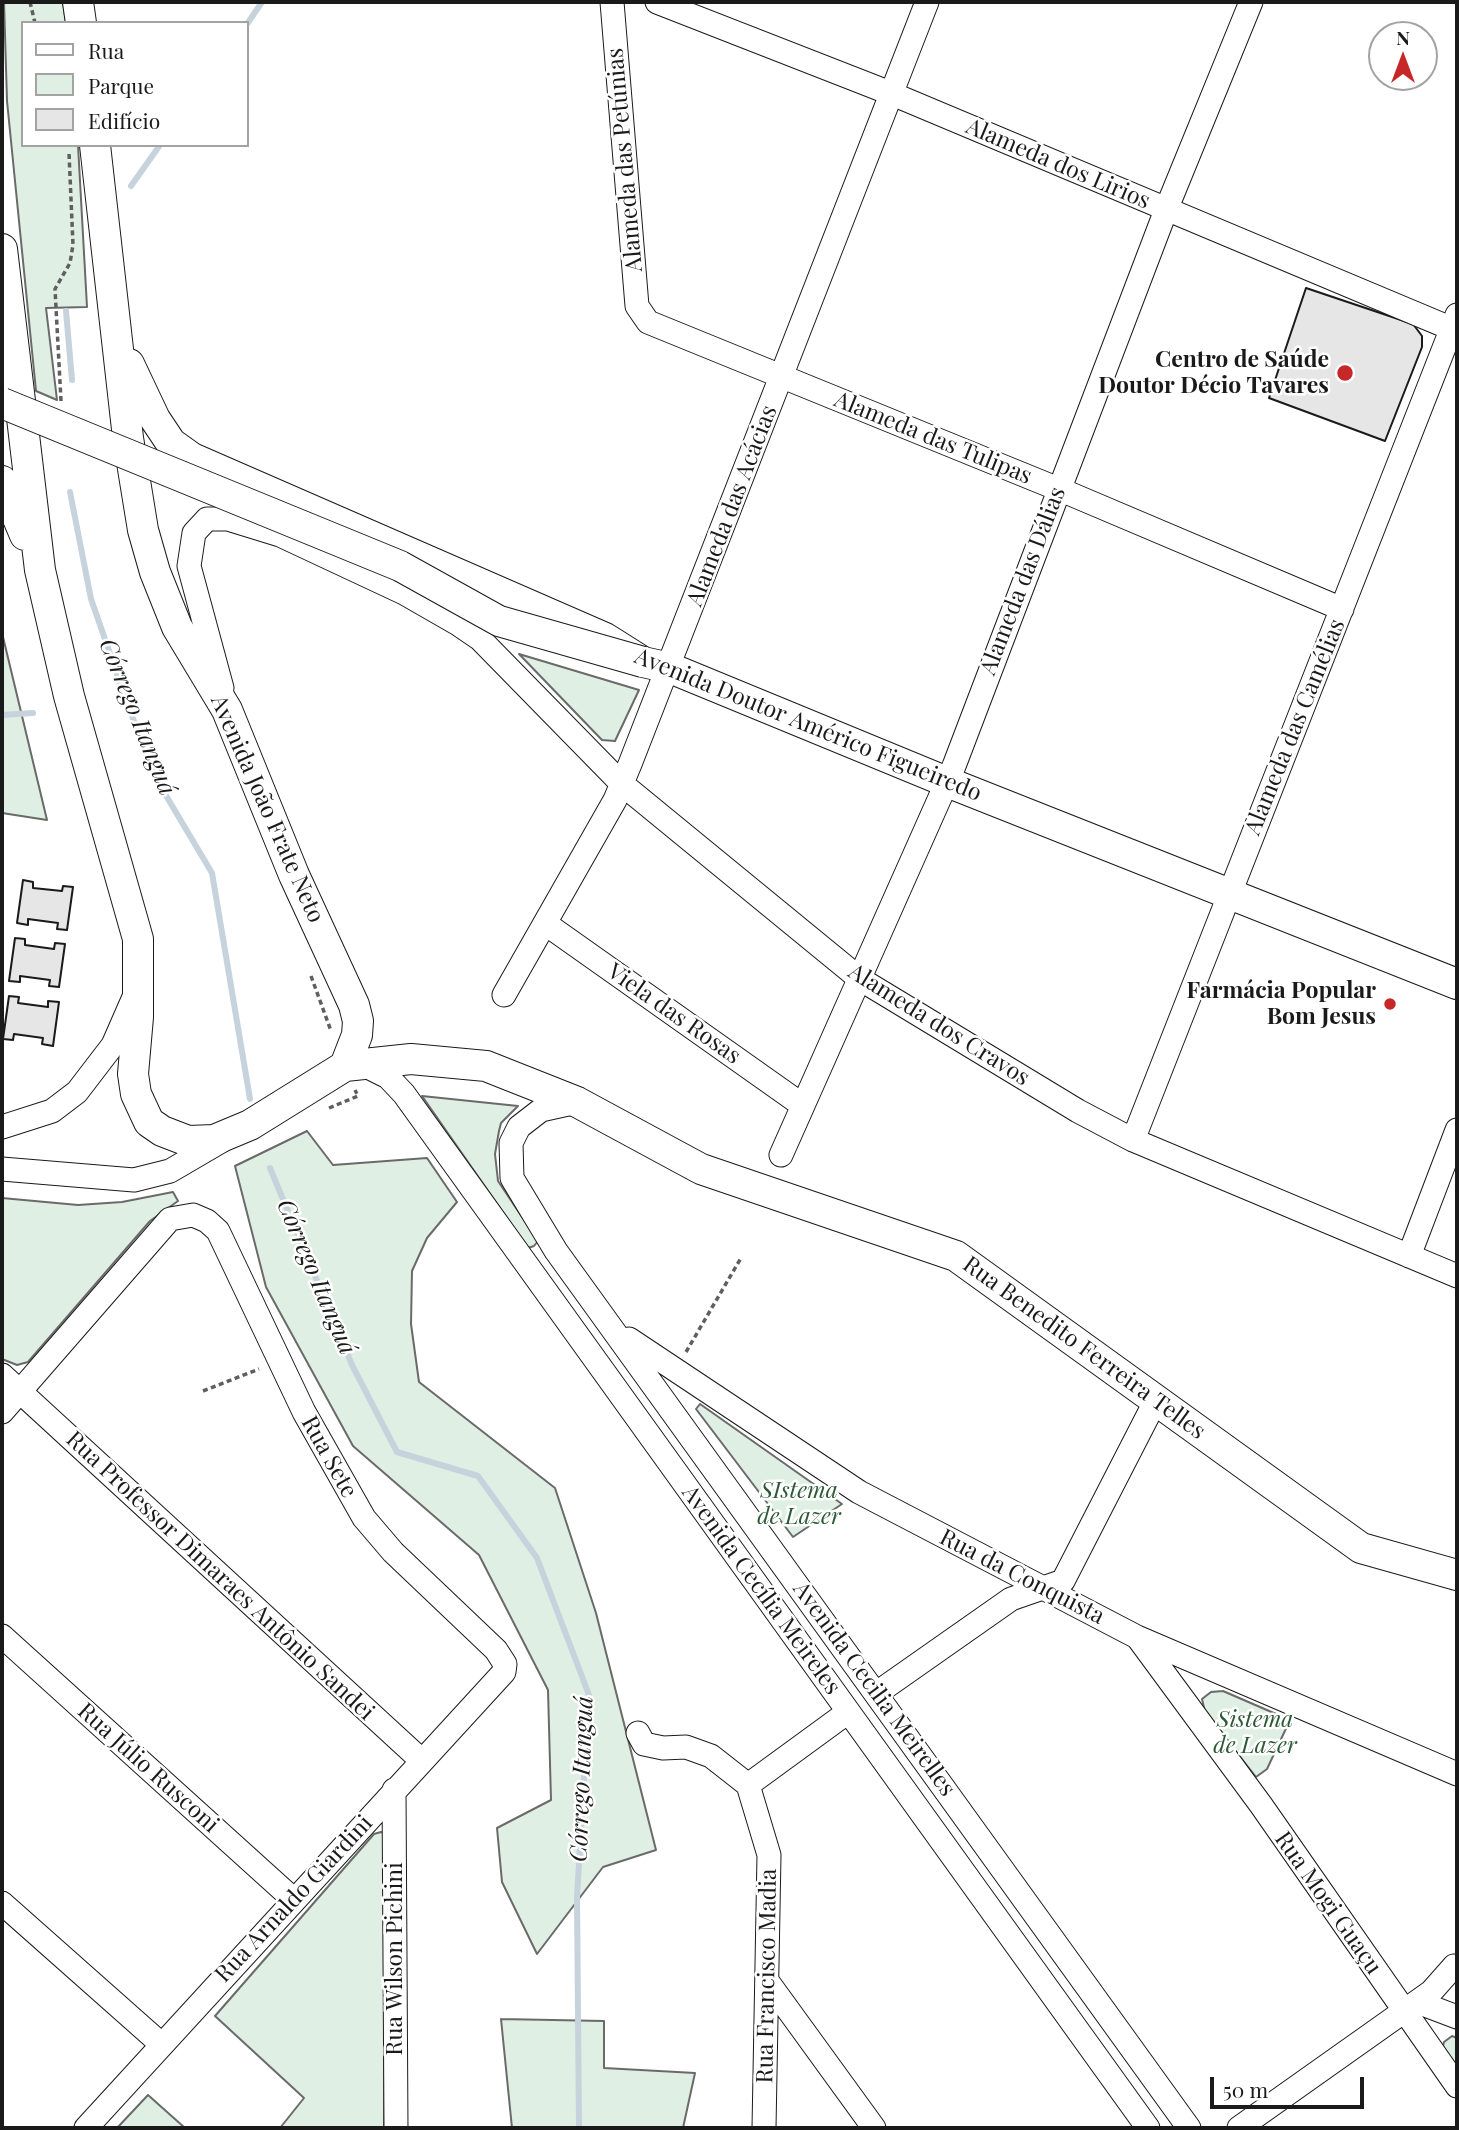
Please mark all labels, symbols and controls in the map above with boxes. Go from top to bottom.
legend [21,21,248,147]
north arrow [1368,21,1438,91]
text: N [1396,24,1410,50]
text: Rua [88,36,124,64]
street label: Alameda das Petúnias [601,47,649,273]
text: Parque [88,71,154,99]
text: Edifício [88,106,160,134]
street label: Alameda dos Lirios [962,113,1154,215]
place label: Centro de Saúde Doutor Décio Tavares [1098,346,1329,400]
marker: Centro de Saúde Doutor Décio Tavares [1335,363,1355,383]
street label: Alameda das Tulipas [830,386,1036,490]
street label: Alameda das Acácias [681,402,783,610]
street label: Alameda das Dálias [974,483,1072,679]
street label: Alameda das Camélias [1239,615,1351,839]
water label: Córrego Itanguá [93,635,181,799]
street label: Avenida Doutor Américo Figueiredo [631,643,985,807]
street label: Avenida João Frate Neto [204,691,330,927]
street label: Viela das Rosas [602,958,746,1070]
street label: Alameda dos Cravos [843,958,1035,1092]
place label: Farmácia Popular Bom Jesus [1187,977,1376,1031]
marker: Farmácia Popular Bom Jesus [1382,996,1398,1012]
water label: Córrego Itanguá [270,1195,362,1359]
street label: Rua Benedito Ferreira Telles [957,1251,1211,1445]
street label: Rua Sete [295,1411,363,1503]
street label: Rua Professor Dimaraes Antônio Sandei [60,1426,380,1726]
park label: SIstema de Lazer [757,1477,841,1531]
street label: Avenida Cecília Meireles [676,1480,846,1700]
street label: Rua da Conquista [935,1524,1109,1630]
street label: Avenida Cecilia Meirelles [787,1576,961,1802]
water label: Córrego Itanguá [565,1696,599,1862]
street label: Rua Júlio Rusconi [72,1697,224,1839]
park label: Sistema de Lazer [1213,1706,1297,1760]
street label: Rua Arnaldo Giardini [210,1810,378,1988]
street label: Rua Mogi Guaçu [1269,1826,1387,1980]
street label: Rua Wilson Pichini [381,1862,409,2056]
street label: Rua Francisco Madia [751,1868,783,2084]
scale bar [1214,2064,1368,2108]
text: 50 m [1223,2075,1268,2103]

